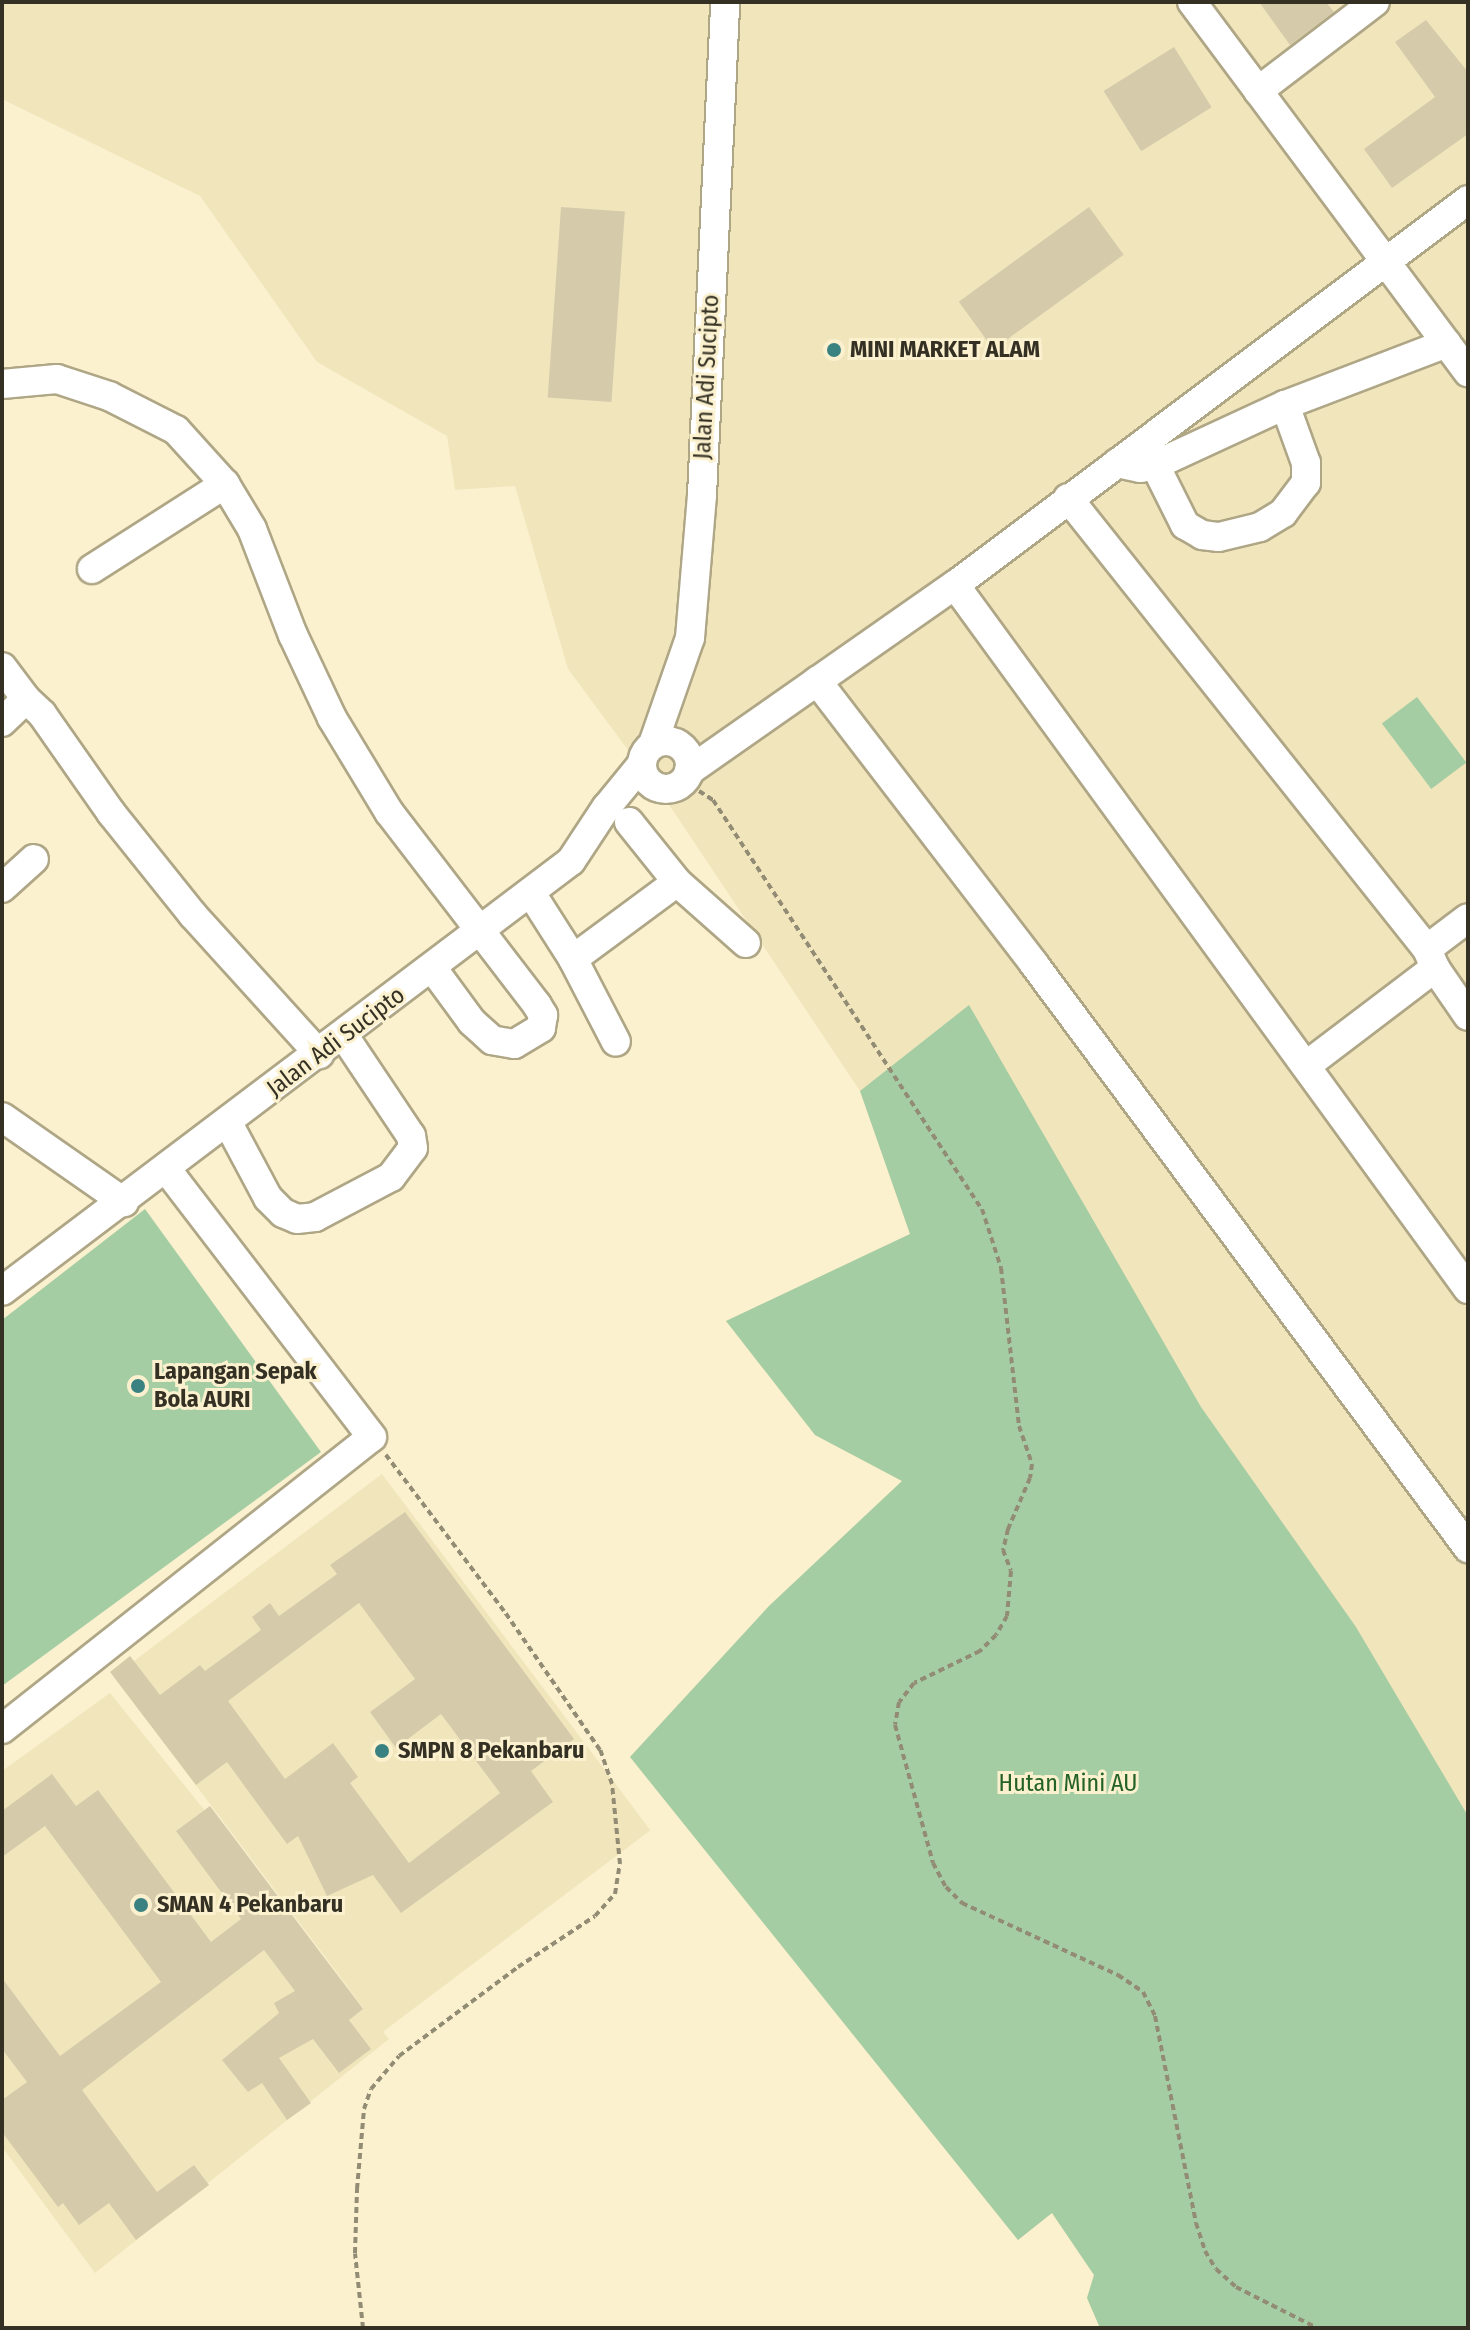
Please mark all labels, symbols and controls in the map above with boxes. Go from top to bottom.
street label: Jalan Adi Sucipto [688,294,726,460]
place label: MINI MARKET ALAM [850,336,1040,364]
marker: MINI MARKET ALAM [825,341,843,359]
street label: Jalan Adi Sucipto [261,981,411,1103]
place label: Lapangan Sepak Bola AURI [154,1358,317,1414]
marker: Lapangan Sepak Bola AURI [129,1377,147,1395]
place label: SMPN 8 Pekanbaru [398,1737,584,1765]
marker: SMPN 8 Pekanbaru [373,1742,391,1760]
park label: Hutan Mini AU [999,1770,1137,1798]
place label: SMAN 4 Pekanbaru [157,1891,343,1919]
marker: SMAN 4 Pekanbaru [132,1896,150,1914]

